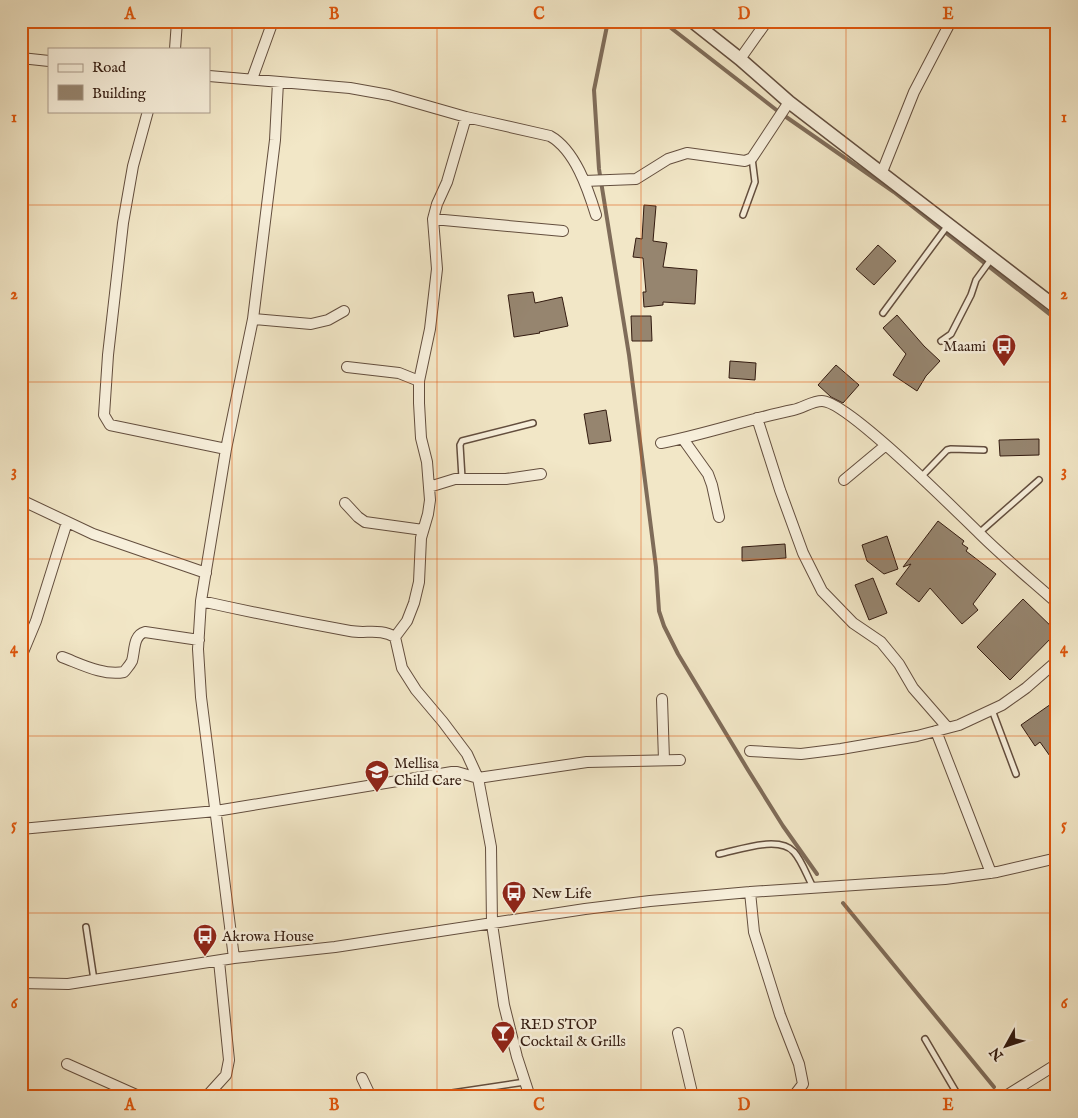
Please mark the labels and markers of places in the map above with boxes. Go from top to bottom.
bus stop icon: Maami [991,333,1017,367]
place label: Maami [943,337,986,356]
place label: Mellisa Child Care [394,754,462,790]
school or university icon: Mellisa Child Care [364,759,390,793]
bus stop icon: New Life [501,880,527,914]
place label: New Life [532,884,592,903]
bus stop icon: Akrowa House [192,923,218,957]
place label: Akrowa House [221,927,314,946]
place label: RED STOP Cocktail & Grills [520,1015,626,1051]
bar icon: RED STOP Cocktail & Grills [490,1020,516,1054]

